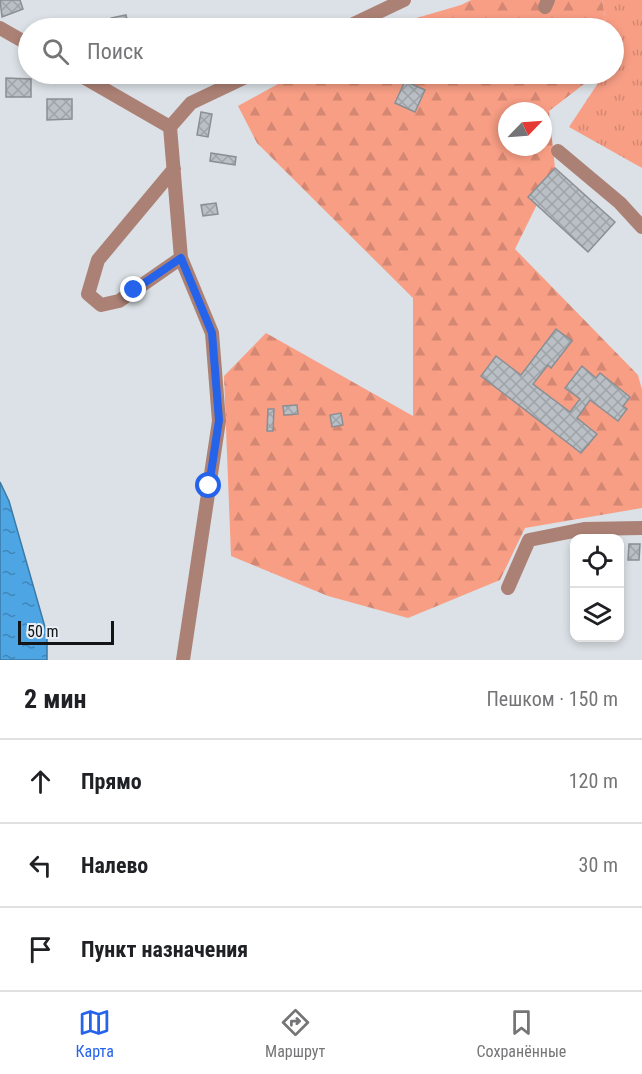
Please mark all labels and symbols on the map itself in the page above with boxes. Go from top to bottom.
north arrow [498,102,552,156]
route end [120,276,146,302]
route start [195,472,221,498]
scale bar [18,618,114,646]

